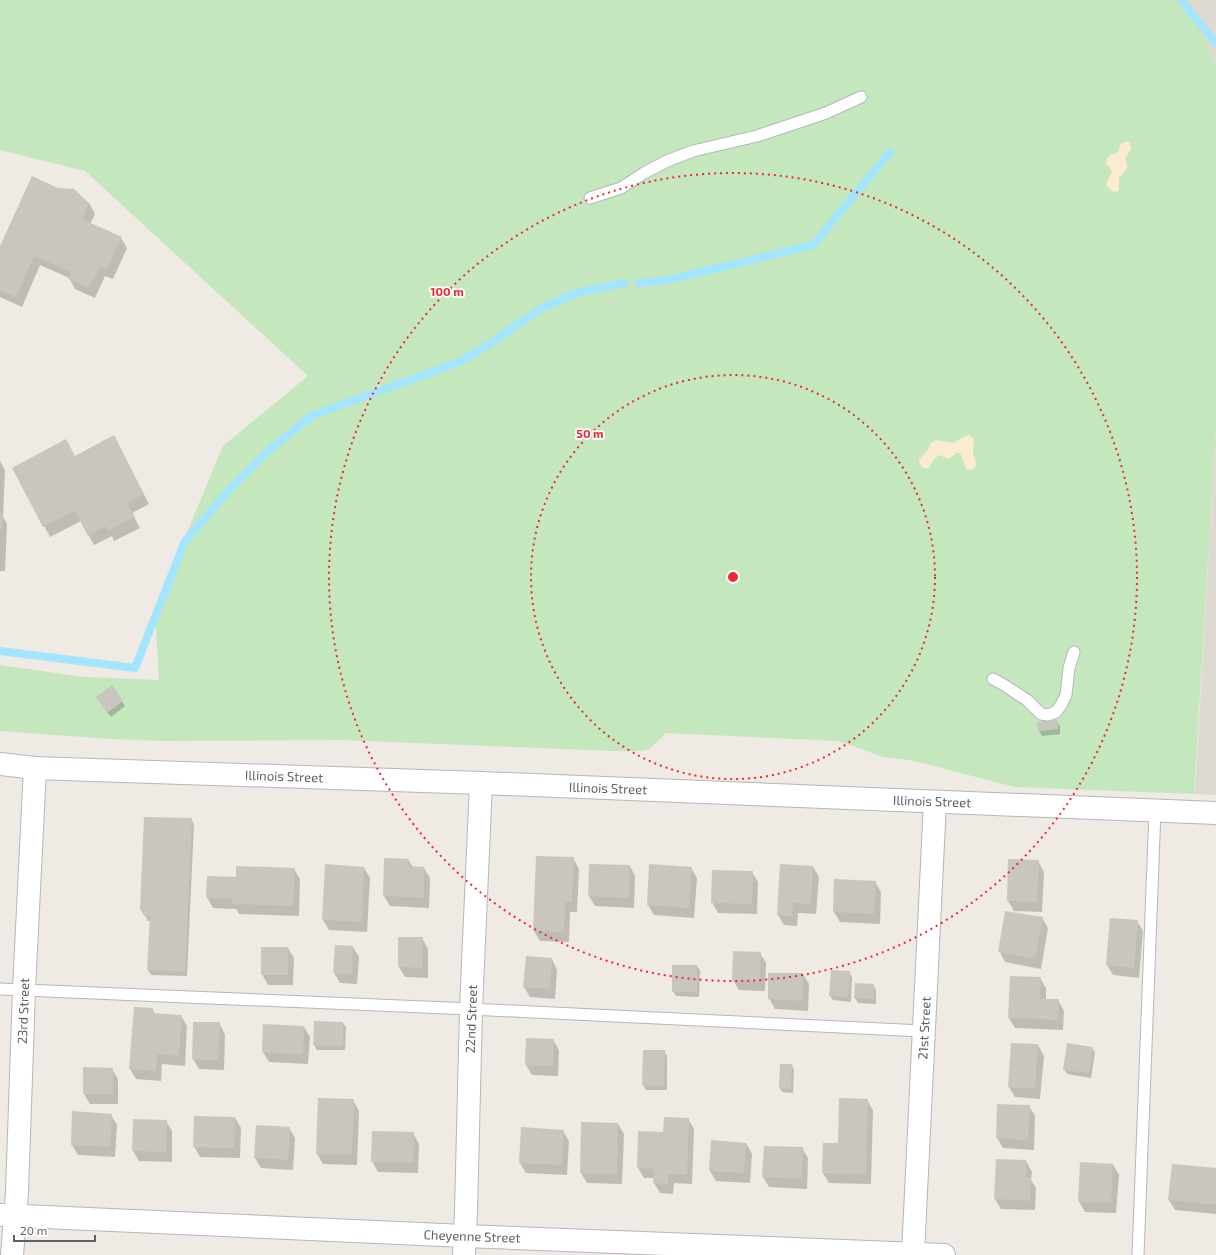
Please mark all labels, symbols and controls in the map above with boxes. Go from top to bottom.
text: 100 m [430,284,464,298]
text: 50 m [576,426,604,440]
centre of rings [726,570,740,584]
street label: Illinois Street [245,767,323,785]
street label: Illinois Street [569,779,647,797]
street label: Illinois Street [893,792,971,810]
street label: 23rd Street [14,978,32,1044]
street label: 22nd Street [462,984,480,1054]
street label: 21st Street [914,996,934,1060]
scale bar [14,1217,95,1243]
text: 20 m [20,1223,47,1237]
street label: Cheyenne Street [423,1226,521,1246]

